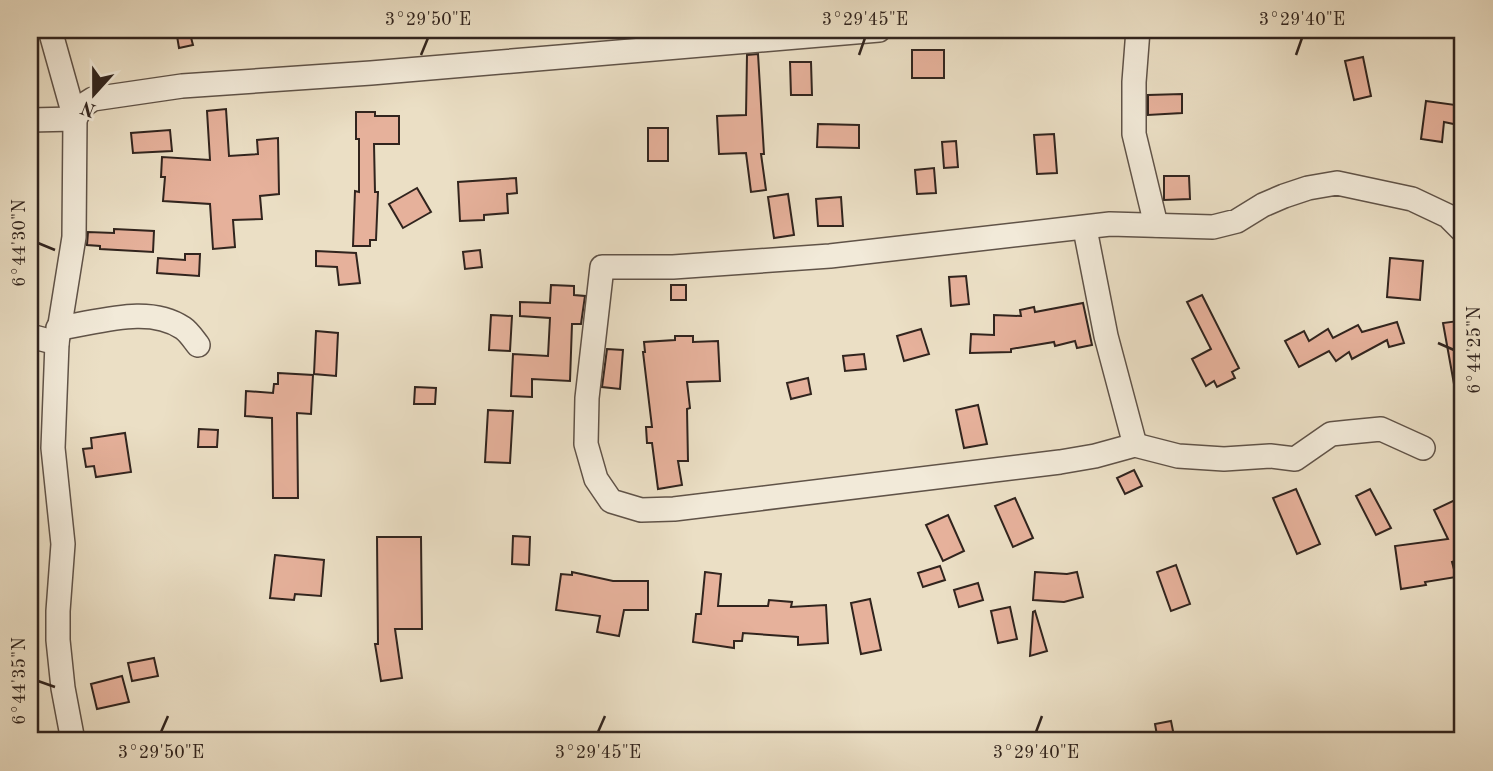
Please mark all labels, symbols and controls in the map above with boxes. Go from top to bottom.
text: 3°29'50"E [385,11,471,29]
text: 3°29'45"E [822,11,908,29]
text: 3°29'40"E [1259,11,1345,29]
north arrow [60,60,130,130]
text: N [78,96,99,119]
text: 6°44'30"N [11,199,29,287]
text: 6°44'25"N [1466,306,1484,394]
text: 6°44'35"N [11,637,29,725]
text: 3°29'50"E [118,744,204,762]
text: 3°29'45"E [555,744,641,762]
text: 3°29'40"E [993,744,1079,762]

